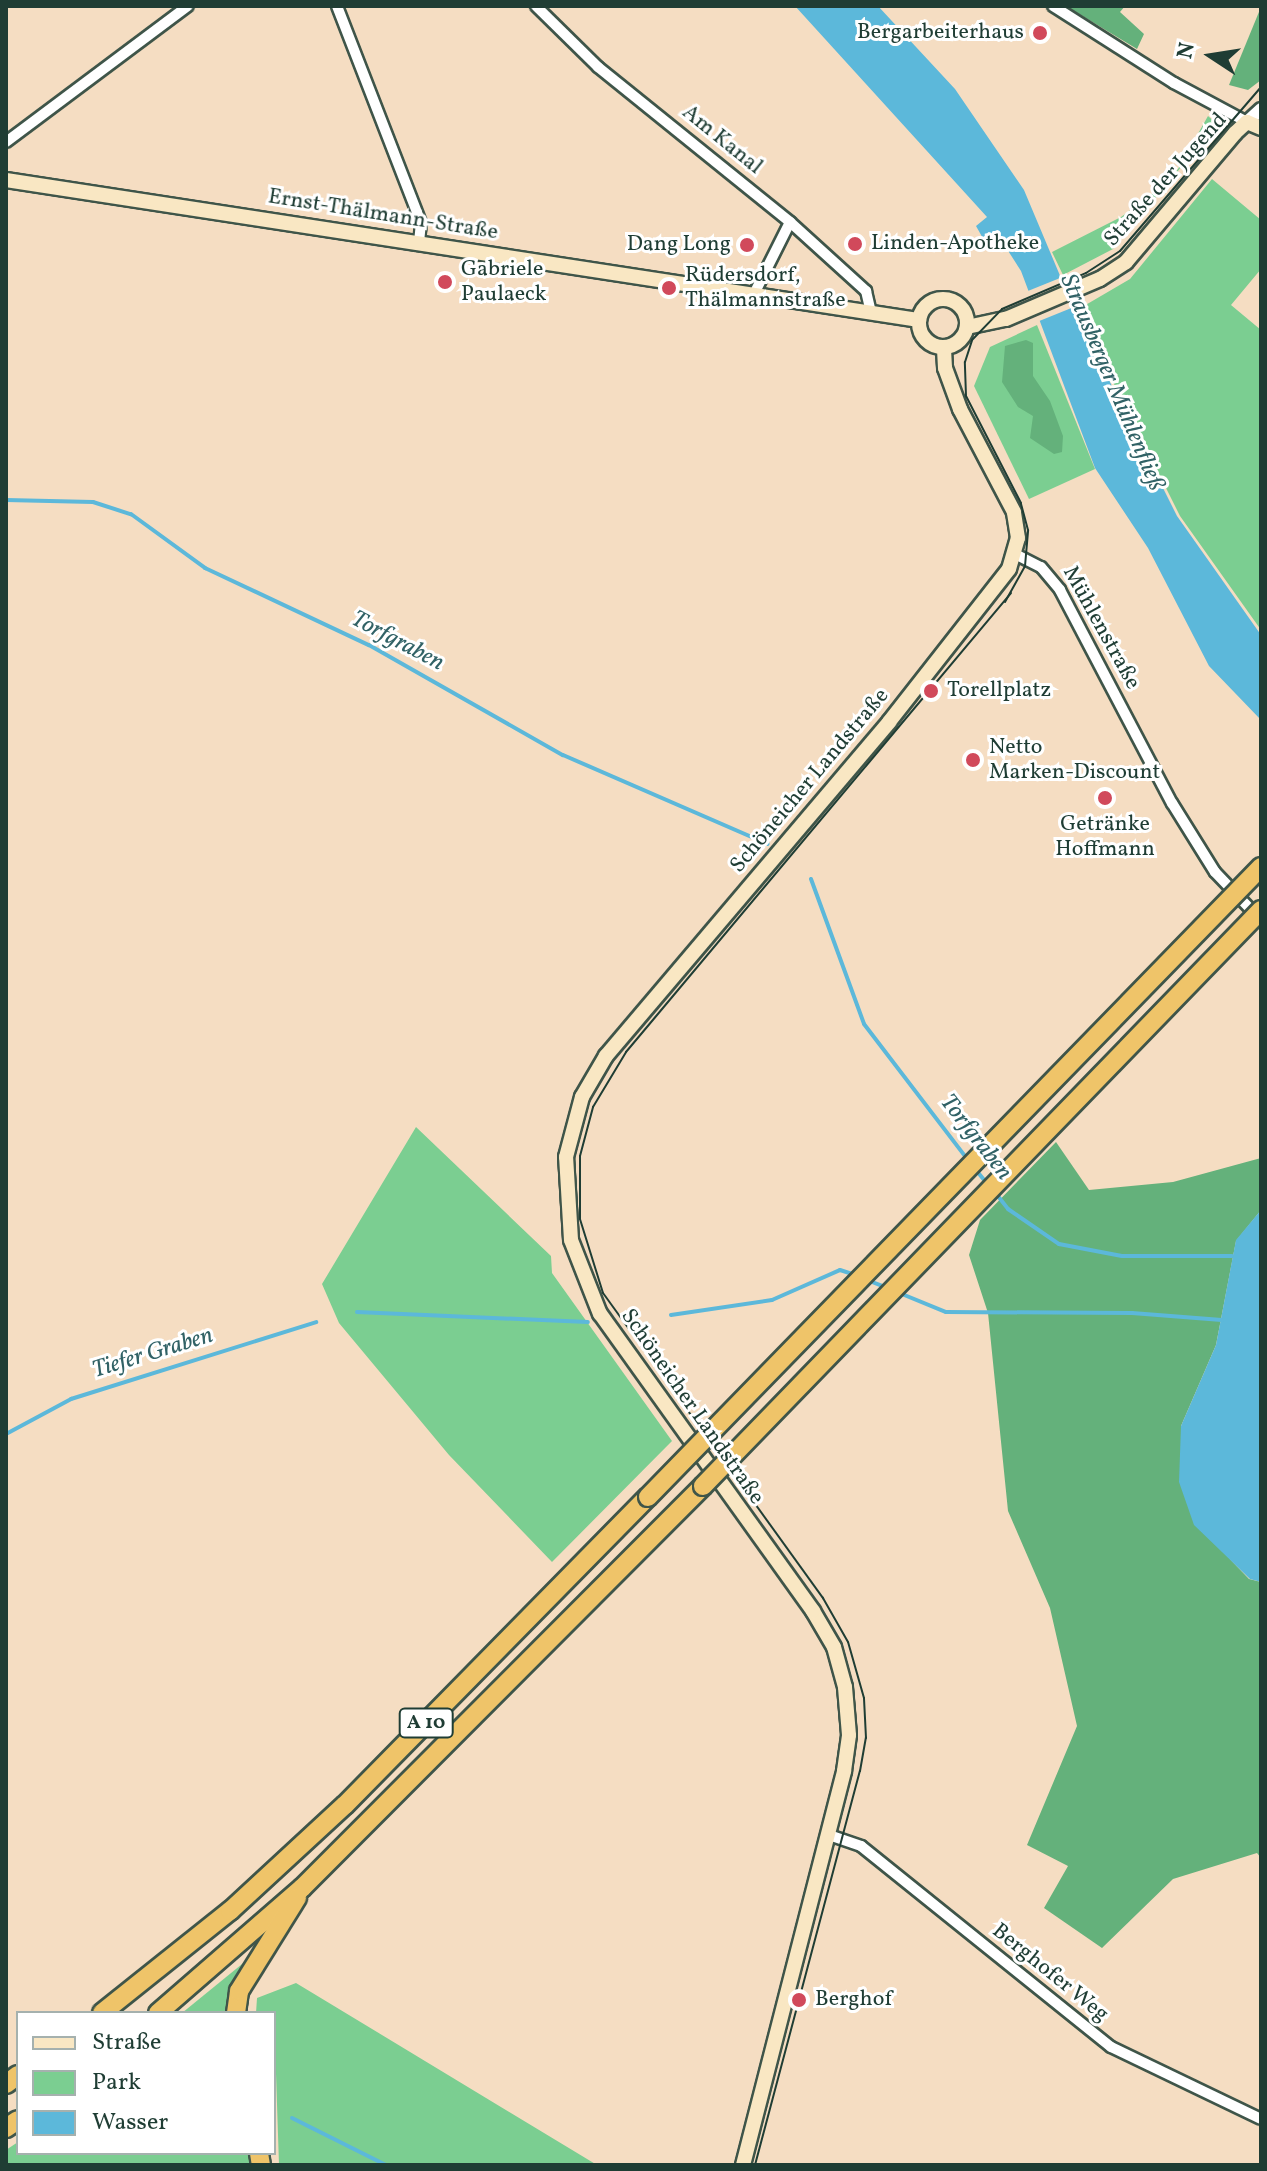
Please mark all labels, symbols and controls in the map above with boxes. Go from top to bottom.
north arrow [1171,16,1251,96]
place label: Bergarbeiterhaus [857,20,1024,46]
marker: Bergarbeiterhaus [1031,24,1049,42]
text: N [1170,40,1204,62]
street label: Am Kanal [676,100,768,180]
street label: Straße der Jugend [1099,108,1233,252]
street label: Ernst-Thälmann-Straße [266,184,500,246]
place label: Linden-Apotheke [871,231,1039,257]
place label: Dang Long [627,232,731,258]
marker: Linden-Apotheke [846,235,864,253]
marker: Dang Long [738,236,756,254]
place label: Gabriele Paulaeck [461,256,546,308]
place label: Rüdersdorf, Thälmannstraße [685,262,846,314]
water label: Strausberger Mühlenfließ [1052,270,1170,496]
marker: Gabriele Paulaeck [436,273,454,291]
marker: Rüdersdorf, Thälmannstraße [660,279,678,297]
street label: Mühlenstraße [1056,562,1146,694]
water label: Torfgraben [346,606,448,678]
place label: Torellplatz [947,678,1051,704]
marker: Torellplatz [922,682,940,700]
street label: Schöneicher Landstraße [725,683,895,879]
place label: Netto Marken-Discount [989,734,1160,786]
marker: Netto Marken-Discount [964,751,982,769]
marker: Getränke Hoffmann [1096,789,1114,807]
place label: Getränke Hoffmann [1055,811,1155,862]
water label: Torfgraben [933,1089,1017,1187]
street label: Schöneicher Landstraße [614,1304,770,1510]
water label: Tiefer Graben [89,1322,217,1386]
road number: A 10 [398,1707,454,1739]
street label: Berghofer Weg [986,1918,1114,2028]
place label: Berghof [815,1987,892,2013]
marker: Berghof [790,1991,808,2009]
legend [16,2011,276,2155]
text: Straße [92,2026,161,2060]
text: Park [92,2066,141,2100]
text: Wasser [92,2106,168,2140]

